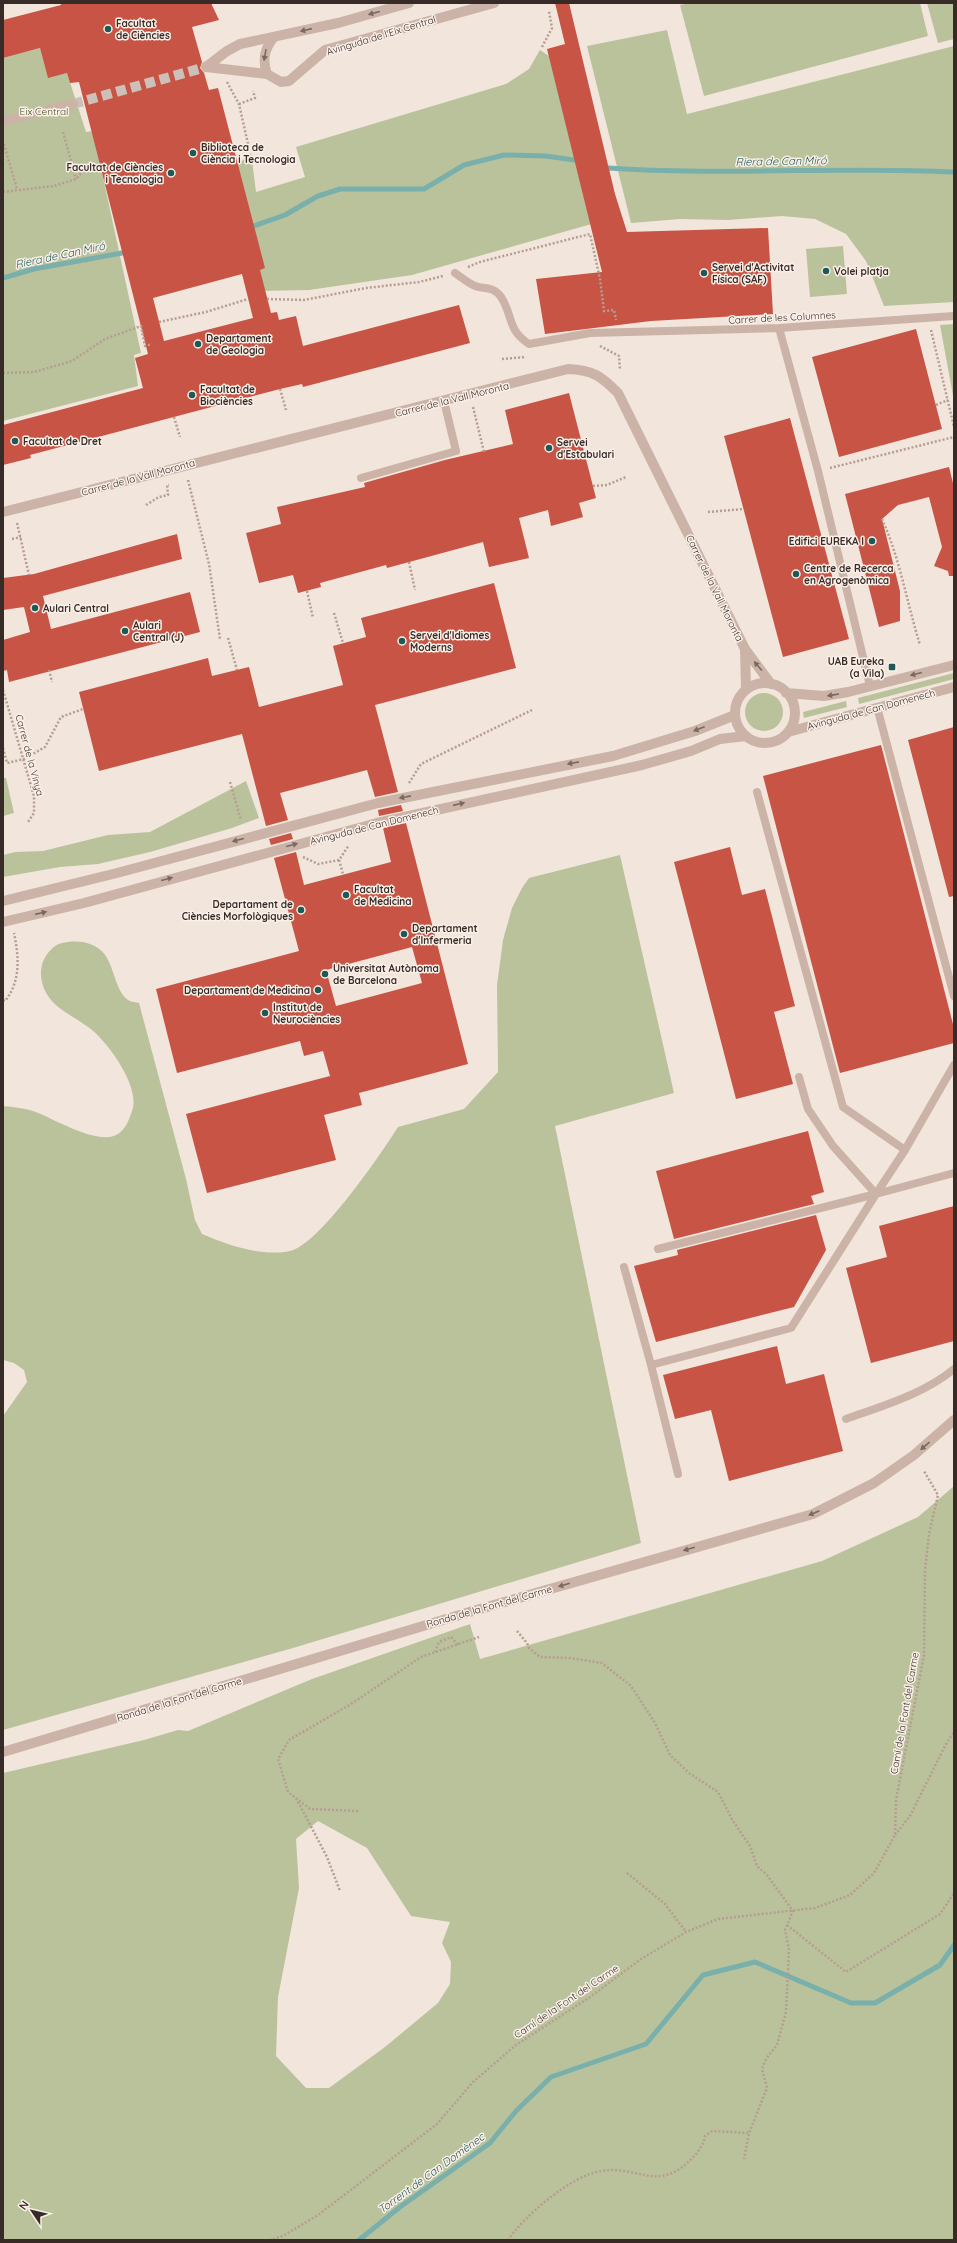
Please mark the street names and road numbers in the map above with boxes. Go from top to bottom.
street label: Avinguda de l'Eix Central [325,13,437,58]
street label: Carrer de les Columnes [728,308,836,327]
street label: Carrer de la Vall Moronta [394,379,510,420]
street label: Carrer de la Vall Moronta [80,456,196,499]
street label: Carrer de la Vall Moronta [683,533,746,644]
street label: Avinguda de Can Domenech [806,686,937,733]
street label: Carrer de la Vinya [12,713,47,797]
street label: Avinguda de Can Domenech [309,803,440,848]
street label: Ronda de la Font del Carme [425,1582,554,1631]
street label: Camí de la Font del Carme [887,1651,922,1775]
street label: Ronda de la Font del Carme [115,1674,244,1725]
street label: Camí de la Font del Carme [511,1961,621,2041]

